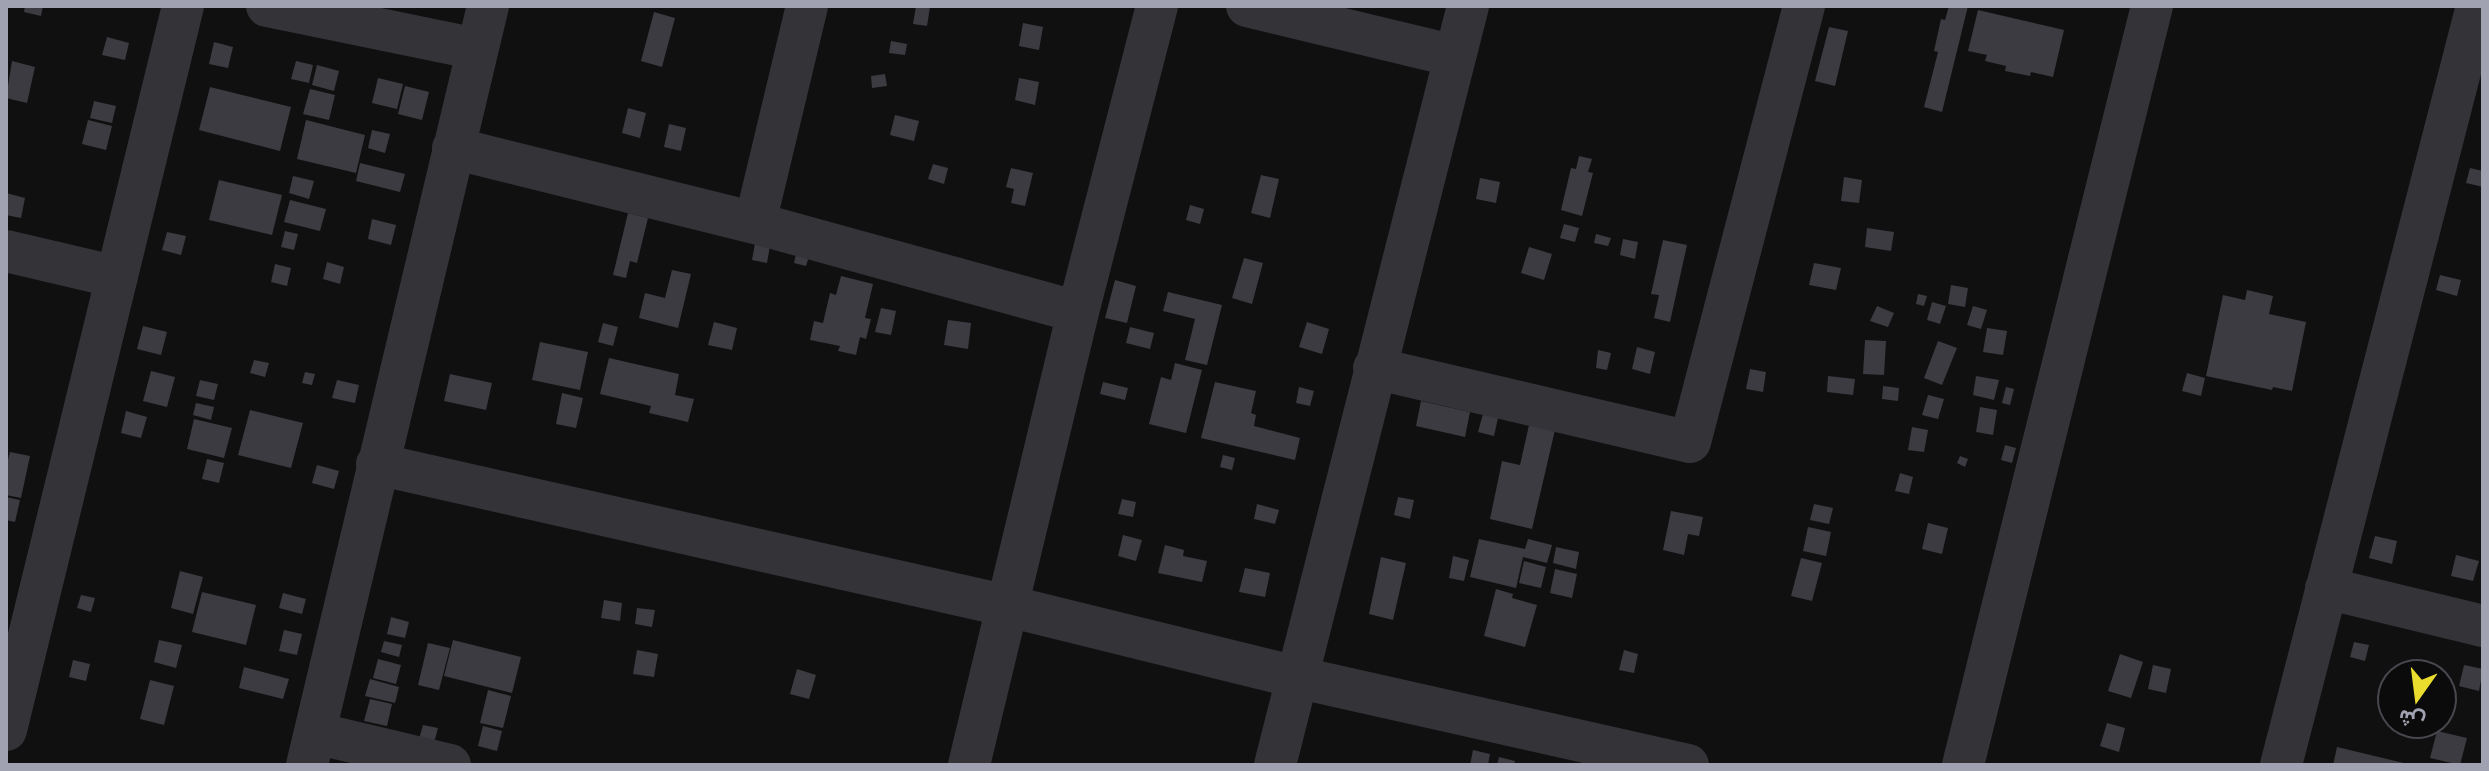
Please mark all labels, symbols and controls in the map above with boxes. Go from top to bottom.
north arrow [2377,659,2457,739]
text: ش [2396,705,2428,736]

